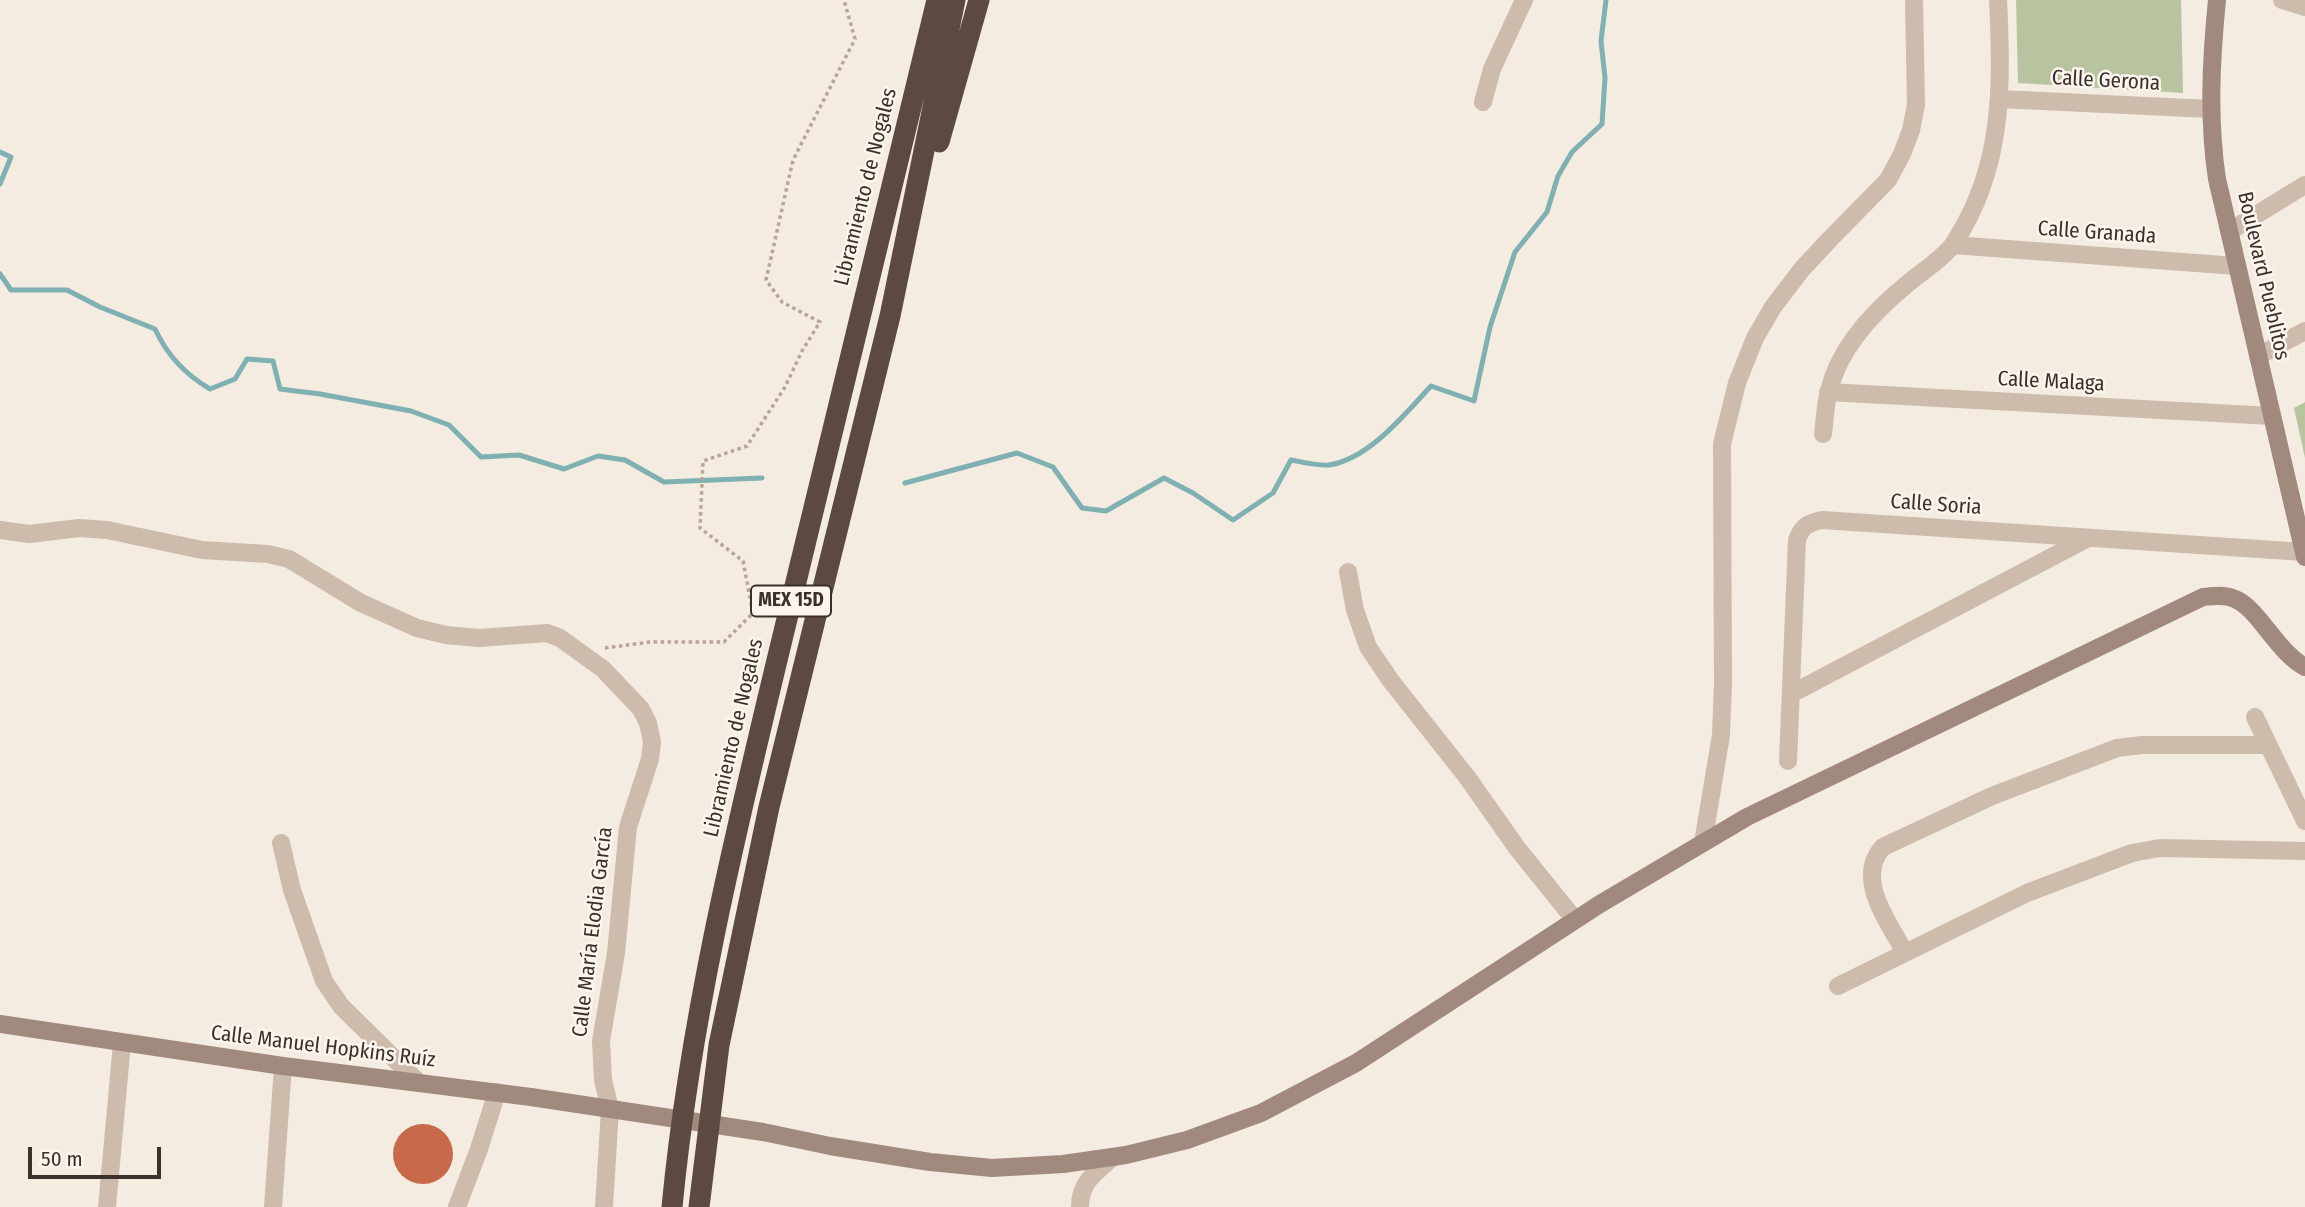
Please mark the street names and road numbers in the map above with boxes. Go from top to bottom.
street label: Calle Gerona [2051,66,2161,96]
street label: Libramiento de Nogales [829,86,903,288]
street label: Boulevard Pueblitos [2231,189,2295,363]
street label: Calle Granada [2037,216,2157,250]
street label: Calle Malaga [1997,367,2105,397]
street label: Calle Soria [1890,489,1982,521]
road number: MEX 15D [751,586,831,616]
street label: Libramiento de Nogales [699,636,769,840]
street label: Calle María Elodia García [568,826,618,1038]
street label: Calle Manuel Hopkins Ruíz [209,1021,437,1073]

